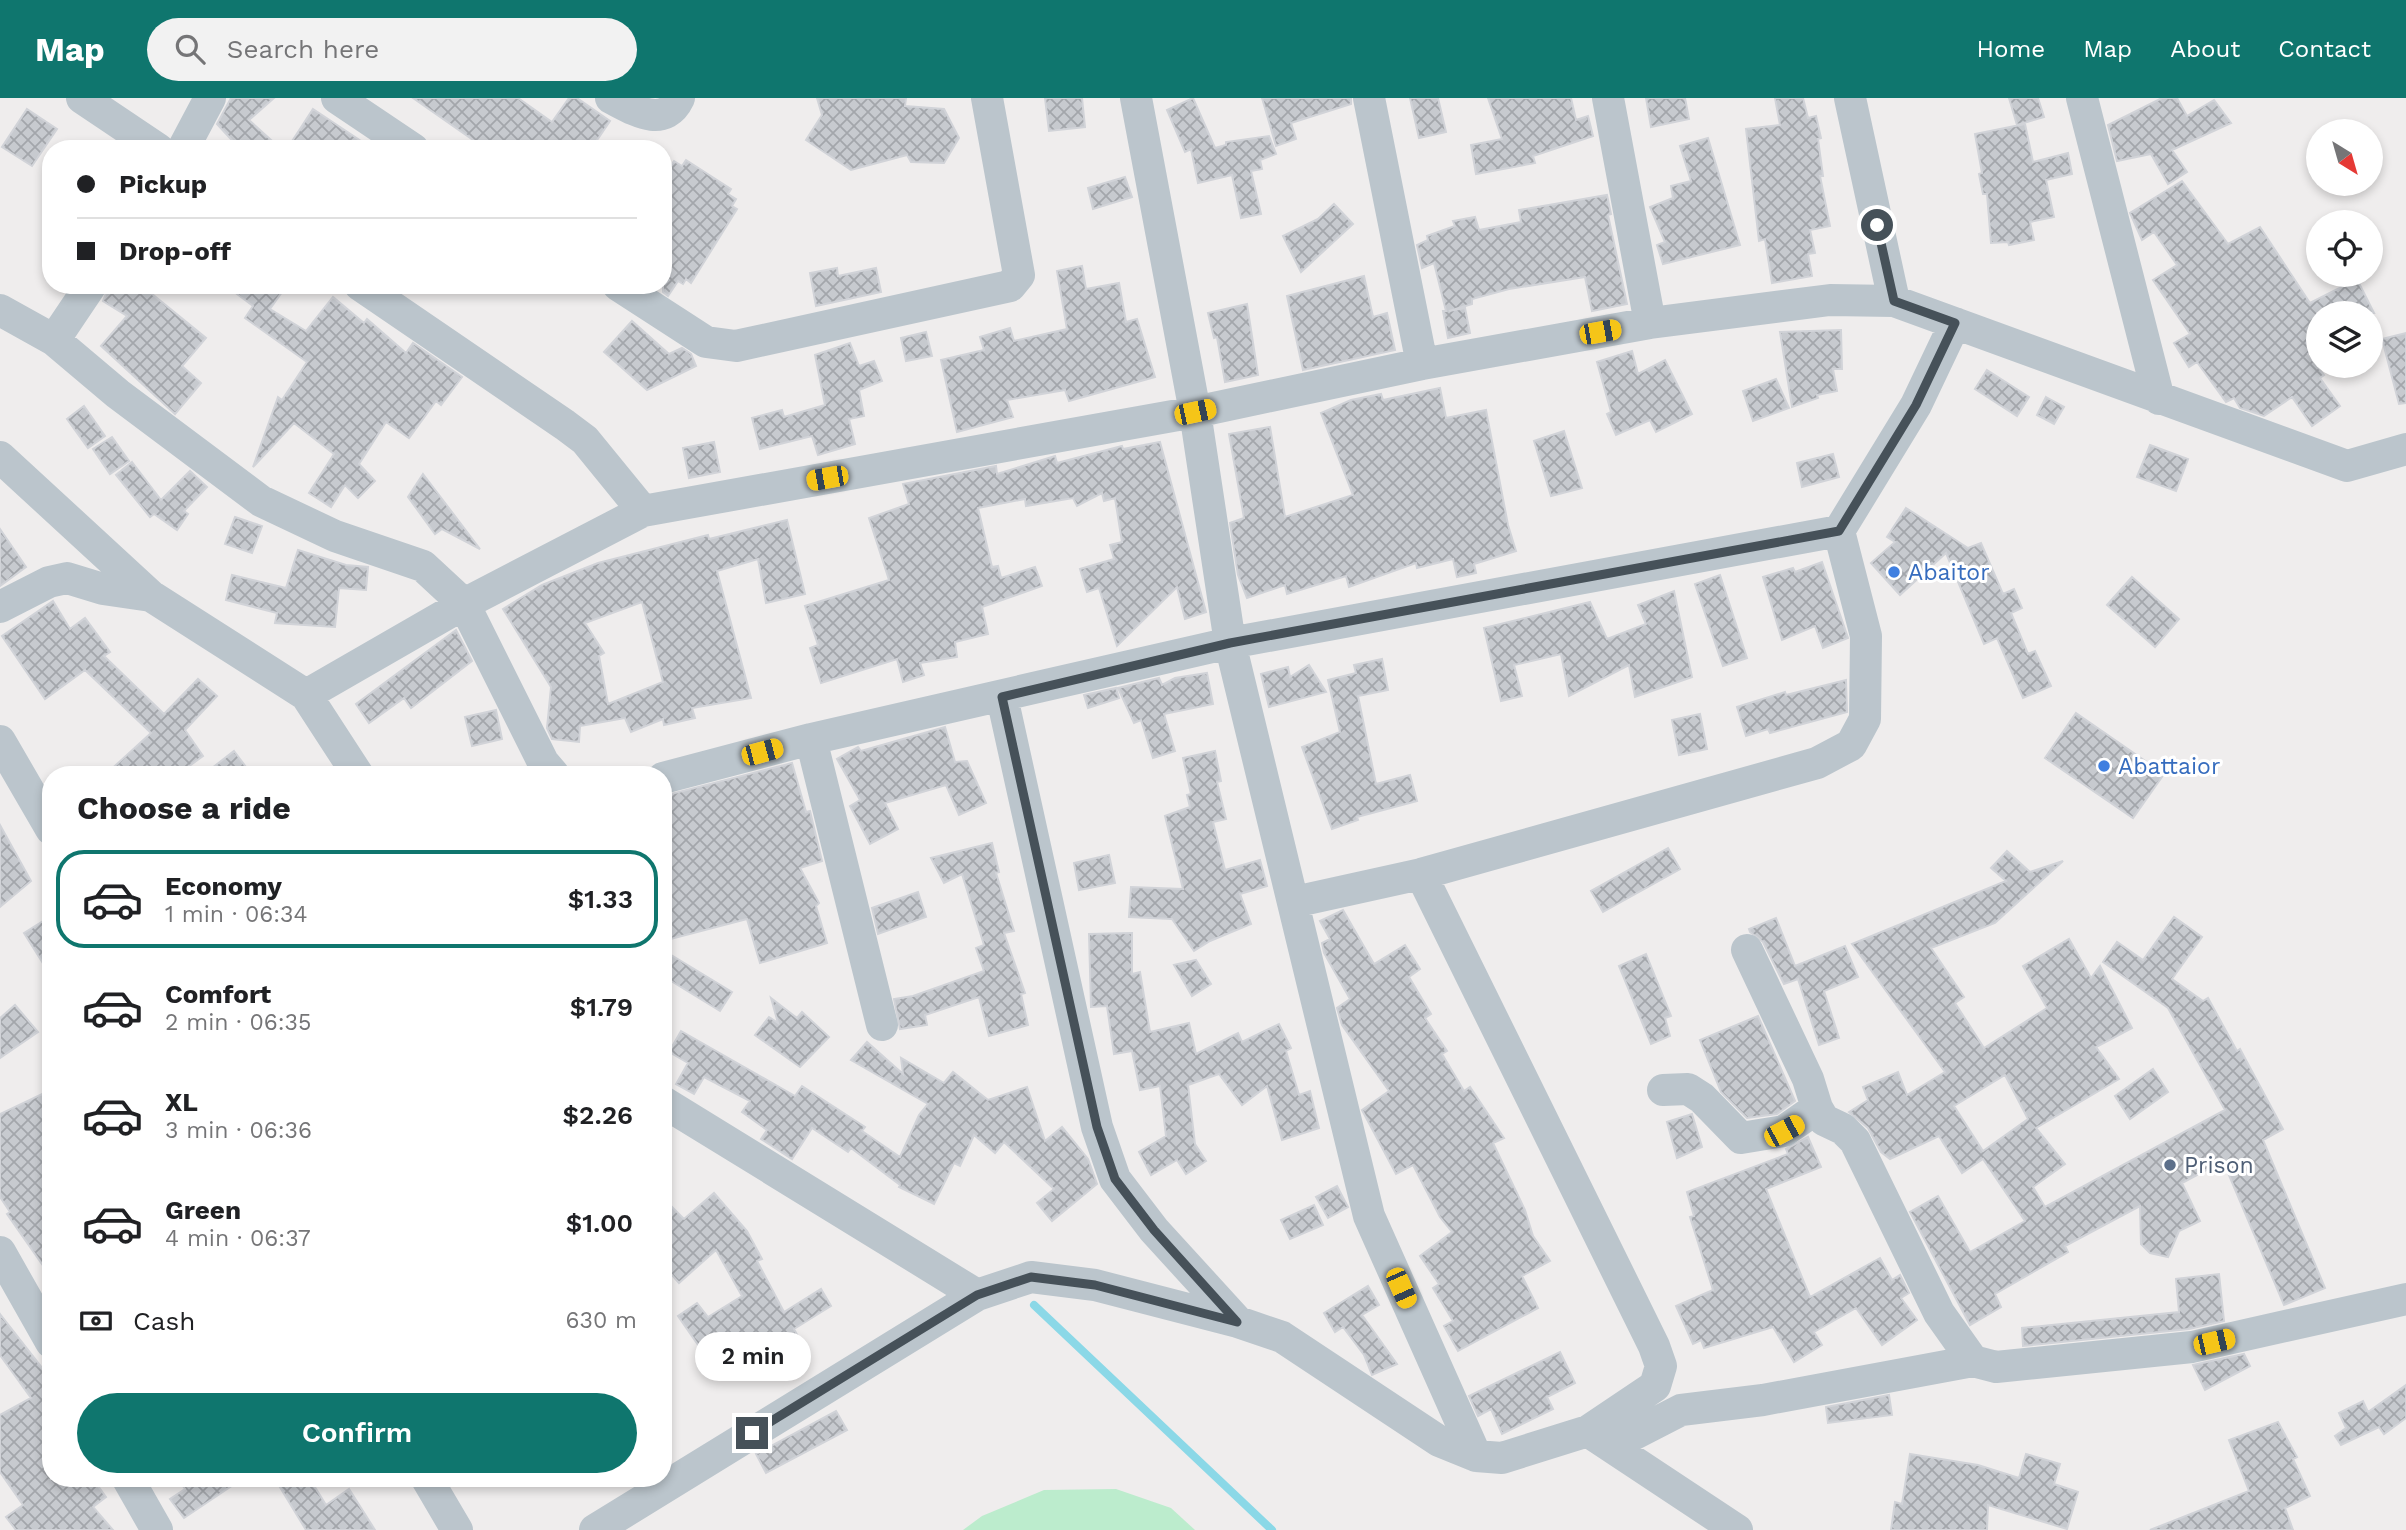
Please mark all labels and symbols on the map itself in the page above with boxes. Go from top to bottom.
north arrow [2306,119,2384,196]
route start [1861,209,1893,241]
car [1578,318,1623,346]
car [1173,397,1218,427]
car [805,464,850,492]
place label: Abaitor [1908,559,1990,586]
marker: Abaitor [1886,564,1902,580]
car [739,736,786,768]
place label: Abattaior [2118,753,2220,780]
marker: Abattaior [2096,758,2112,774]
car [1761,1112,1808,1150]
place label: Prison [2184,1152,2254,1179]
marker: Prison [2162,1157,2178,1173]
car [1383,1265,1420,1311]
car [2192,1327,2237,1357]
callout: 2 min [694,1332,810,1380]
route end [736,1417,768,1449]

